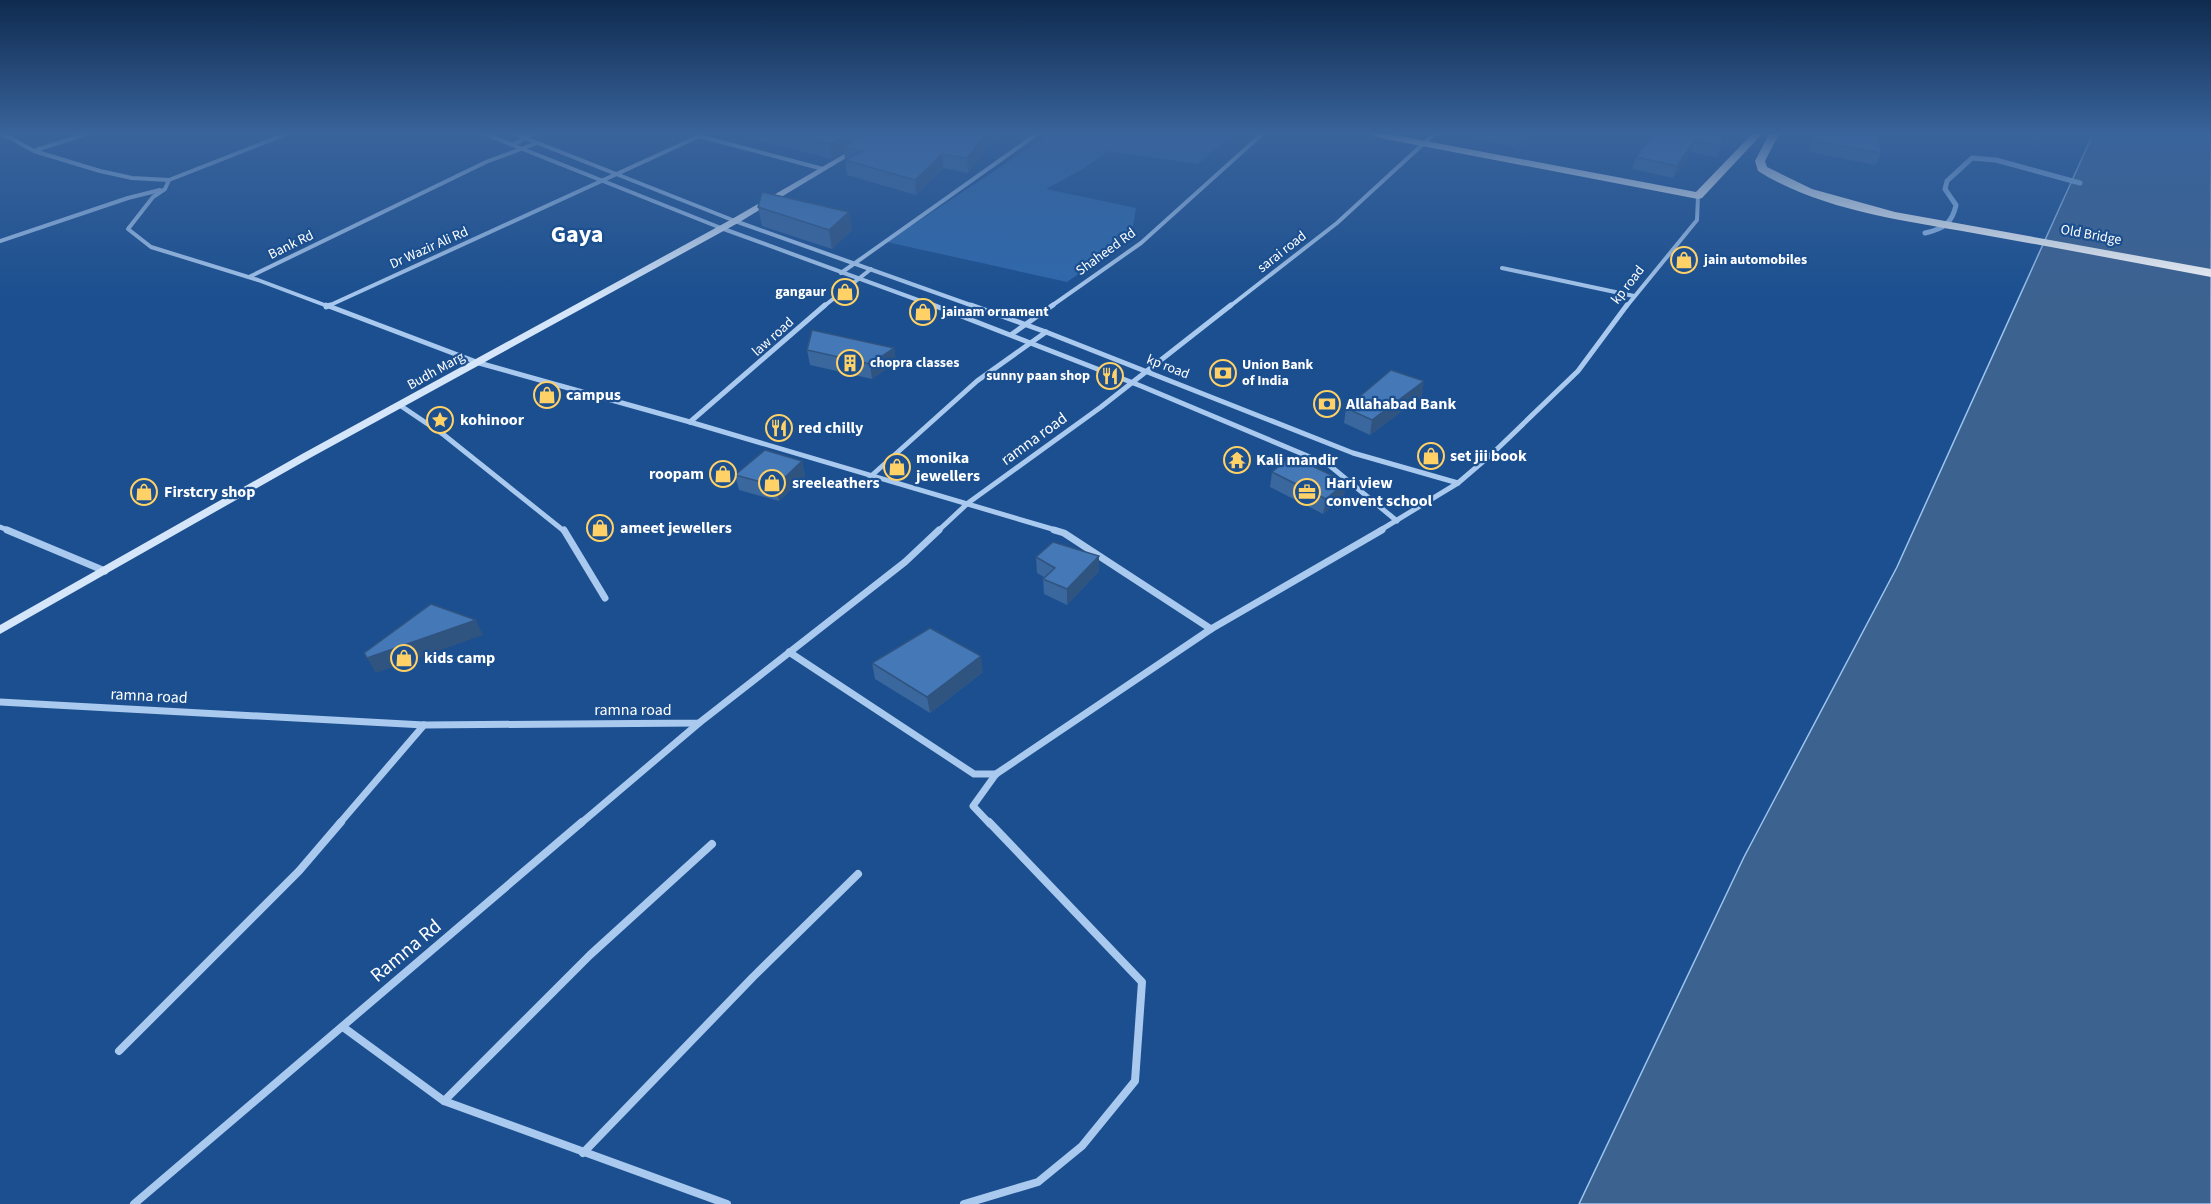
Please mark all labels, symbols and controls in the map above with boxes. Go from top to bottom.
district label: Gaya [551,217,603,252]
street label: Old Bridge [2059,220,2123,250]
street label: Dr Wazir Ali Rd [386,222,472,274]
street label: Shaheed Rd [1072,223,1140,281]
street label: Bank Rd [265,225,317,265]
street label: sarai road [1253,226,1311,278]
shop icon: jain automobiles [1669,245,1699,275]
place label: jain automobiles [1703,250,1807,270]
street label: kp road [1606,261,1650,309]
shop icon: gangaur [830,277,860,307]
place label: gangaur [775,282,826,302]
shop icon: jainam ornament [908,297,938,327]
place label: jainam ornament [941,302,1049,322]
street label: law road [748,313,798,361]
street label: Budh Marg [404,347,468,395]
building icon: chopra classes [835,348,865,378]
street label: kp road [1144,350,1192,384]
place label: chopra classes [870,353,959,373]
place label: Union Bank of India [1242,355,1314,391]
bank icon: Union Bank of India [1208,358,1238,388]
restaurant icon: sunny paan shop [1095,361,1125,391]
place label: sunny paan shop [986,366,1090,386]
shop icon: campus [532,380,562,410]
place label: campus [566,384,621,406]
bank icon: Allahabad Bank [1312,389,1342,419]
place label: Allahabad Bank [1345,393,1456,415]
place icon: kohinoor [425,405,455,435]
street label: ramna road [996,407,1072,471]
place label: kohinoor [460,409,525,431]
restaurant icon: red chilly [764,413,794,443]
place label: red chilly [798,417,864,439]
shop icon: set jii book [1416,441,1446,471]
temple icon: Kali mandir [1222,445,1252,475]
place label: set jii book [1450,445,1527,467]
place label: monika jewellers [915,447,980,487]
place label: Kali mandir [1256,449,1338,471]
shop icon: monika jewellers [882,452,912,482]
shop icon: roopam [708,459,738,489]
place label: roopam [649,463,704,485]
shop icon: sreeleathers [757,468,787,498]
place label: sreeleathers [792,472,880,494]
place label: Hari view convent school [1326,472,1433,512]
shop icon: Firstcry shop [129,477,159,507]
office icon: Hari view convent school [1292,477,1322,507]
place label: Firstcry shop [164,481,255,503]
shop icon: ameet jewellers [585,513,615,543]
place label: ameet jewellers [620,517,732,539]
shop icon: kids camp [389,643,419,673]
place label: kids camp [424,647,495,669]
street label: ramna road [110,683,188,709]
street label: ramna road [594,699,672,721]
street label: Ramna Rd [364,913,448,989]

